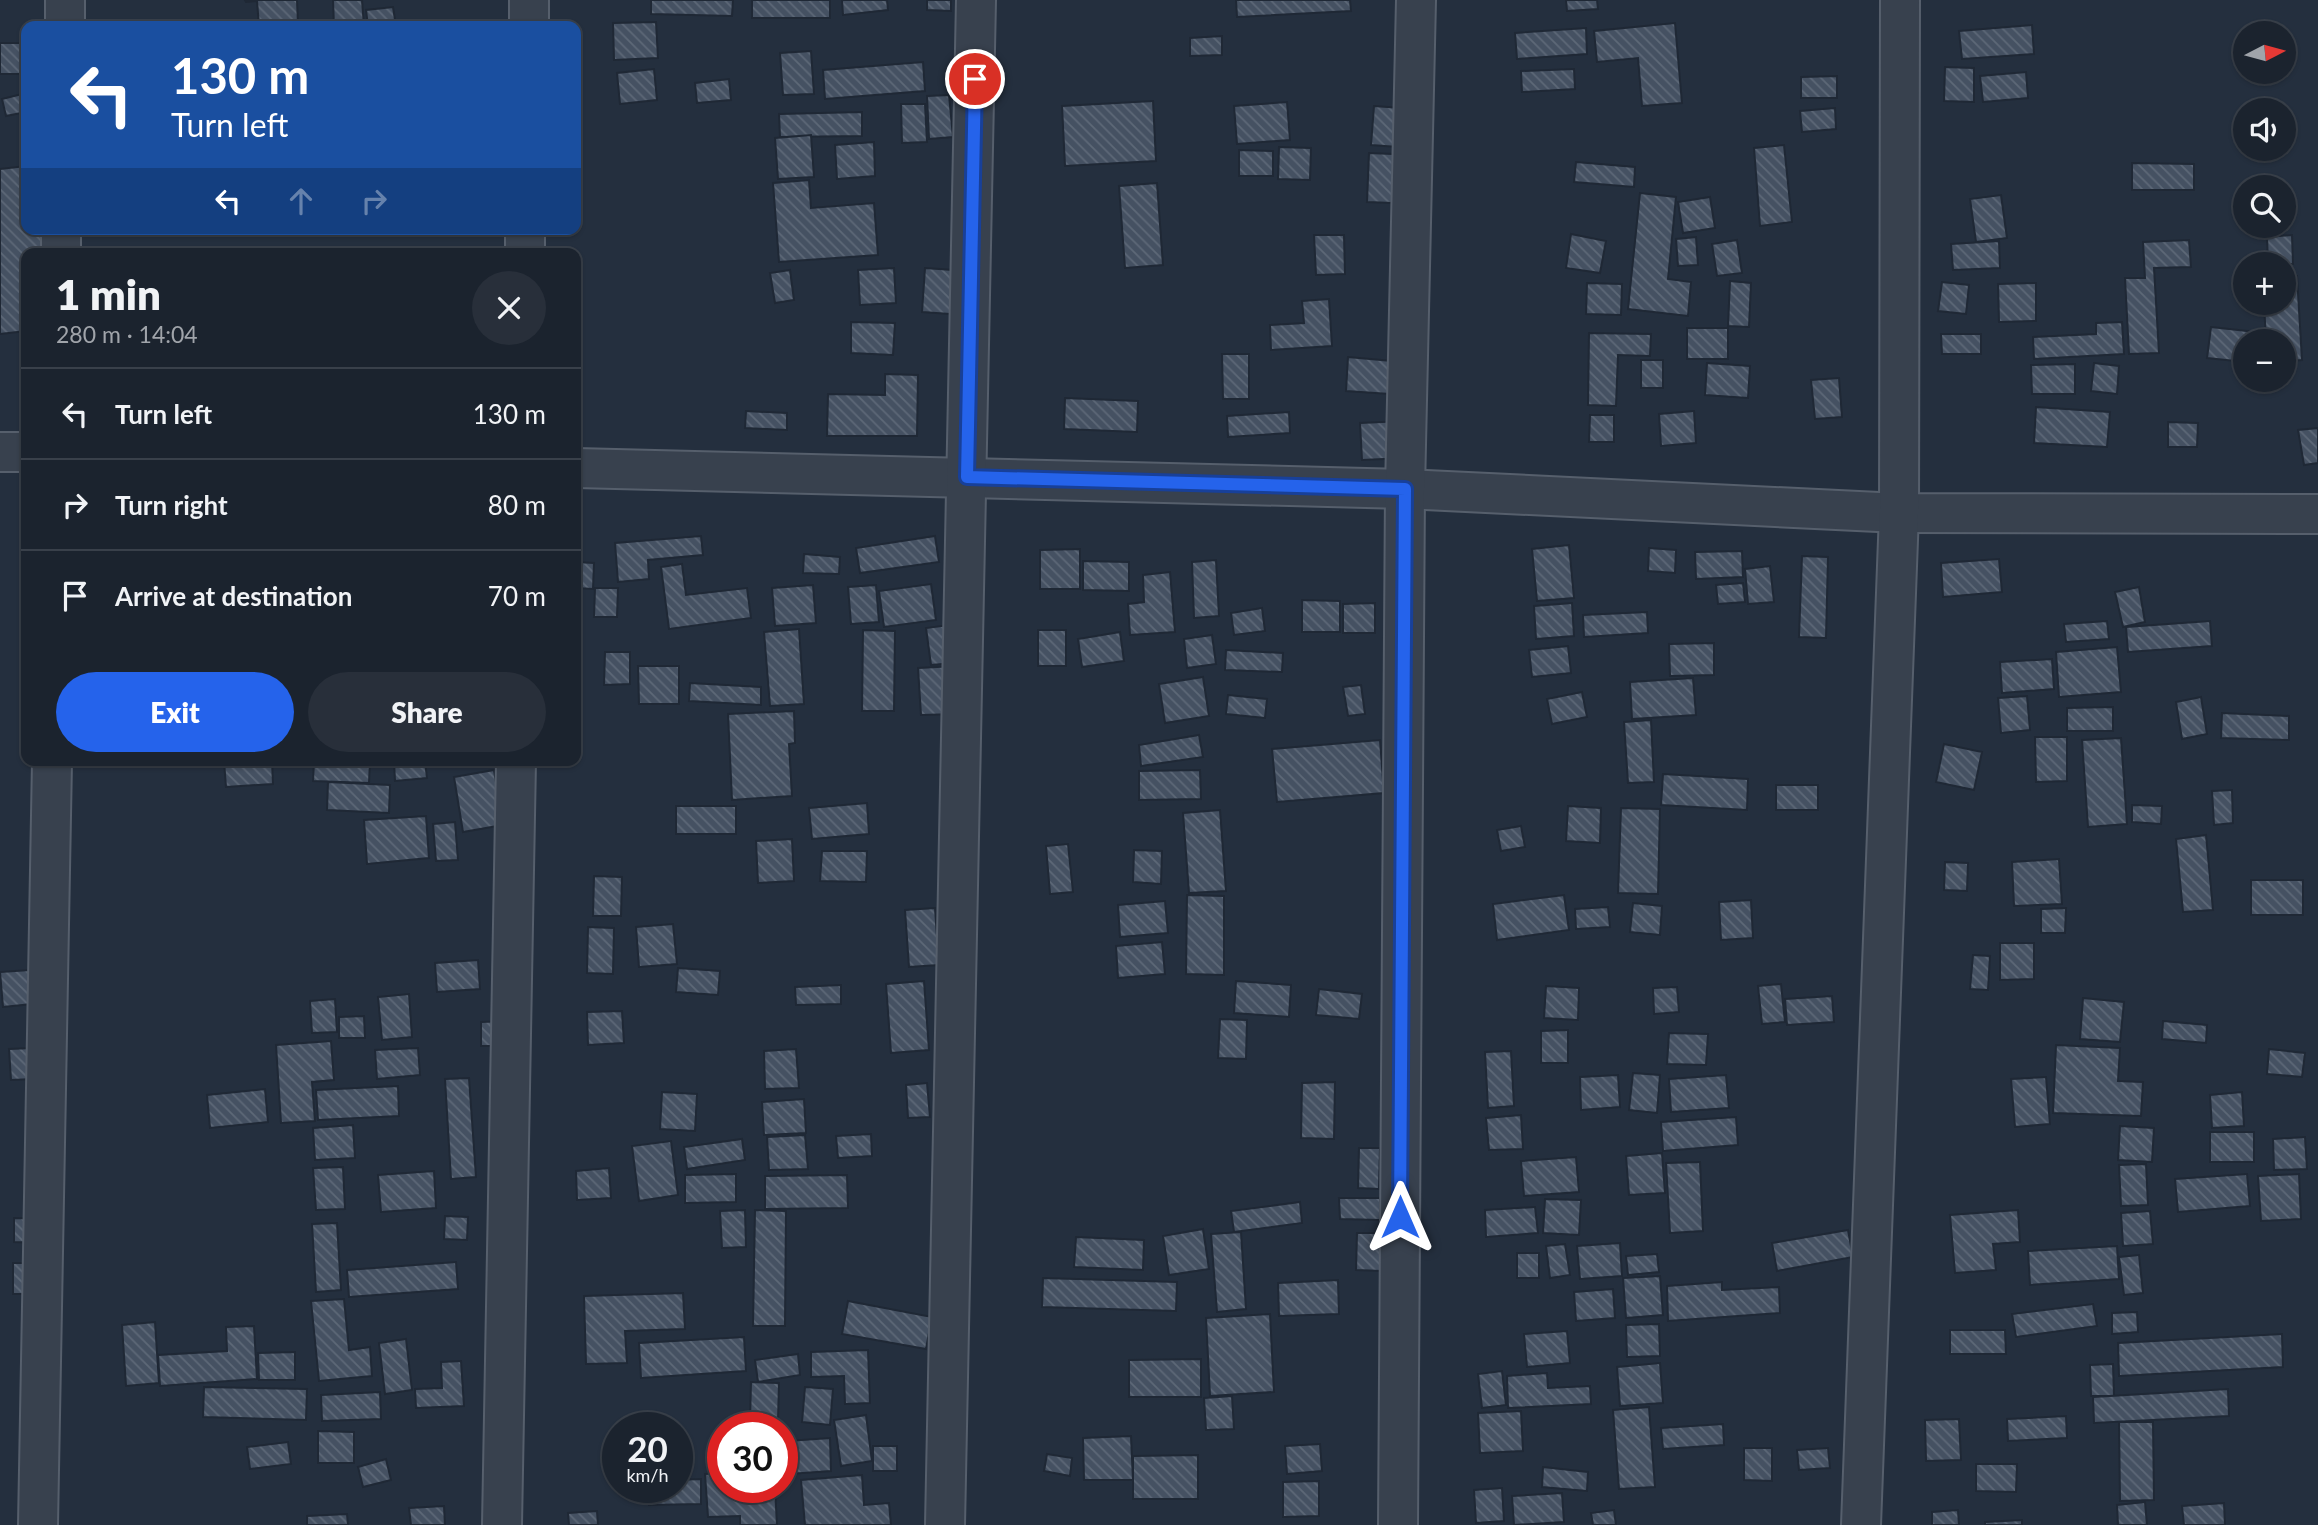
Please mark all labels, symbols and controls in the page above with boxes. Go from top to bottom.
north arrow [2233,21,2296,84]
map controls [2233,21,2296,392]
text: 130 m [171,46,309,104]
icon: left [56,49,147,140]
pin [945,49,1005,109]
icon: arrive [956,60,994,98]
button: sound [2233,98,2296,161]
text: Turn left [171,105,288,144]
button: search [2233,175,2296,238]
icon: left [209,182,247,220]
icon: ahead [282,182,320,220]
icon: right [355,182,393,220]
button: + [2233,252,2296,315]
text: 1 min [56,269,161,319]
button: close [472,271,546,345]
text: 280 m · 14:04 [56,320,198,348]
button: − [2233,329,2296,392]
icon: left [56,395,94,433]
text: Turn left [115,398,212,430]
text: 130 m [473,398,546,430]
icon: right [56,486,94,524]
text: Turn right [115,489,228,521]
text: 80 m [488,489,546,521]
icon: arrive [56,577,94,615]
text: Arrive at destination [115,580,352,612]
text: 70 m [488,580,546,612]
button: Exit [56,672,294,752]
button: Share [308,672,546,752]
position arrow [1363,1180,1437,1254]
speed limit sign: 30 [707,1412,798,1503]
text: 20 [627,1427,668,1469]
text: km/h [626,1464,669,1486]

